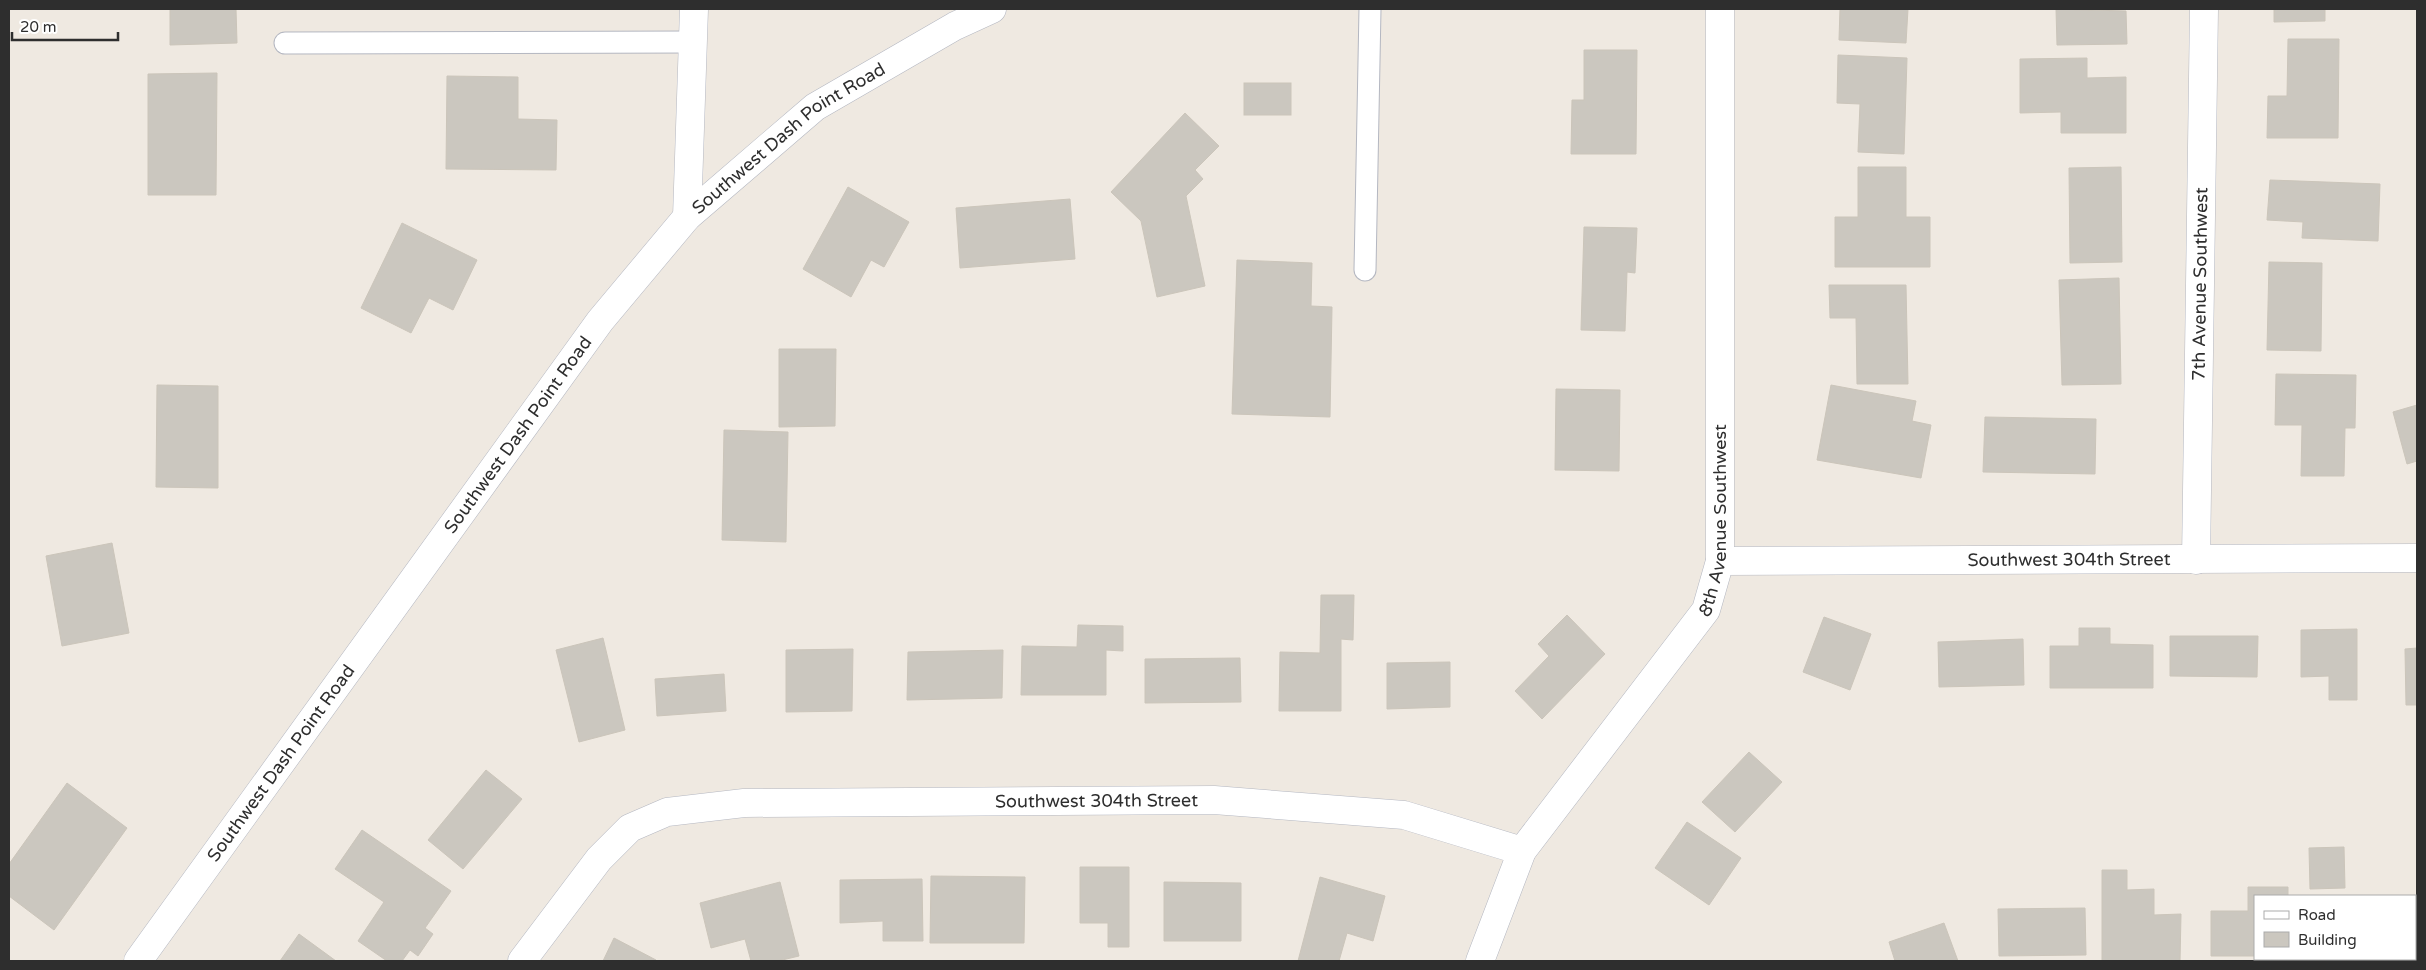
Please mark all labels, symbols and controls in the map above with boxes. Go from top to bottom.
scale bar [12,10,119,42]
text: 20 m [20,18,57,36]
street label: Southwest Dash Point Road [688,58,889,219]
street label: 7th Avenue Southwest [2188,187,2212,381]
street label: Southwest Dash Point Road [439,332,596,538]
street label: 8th Avenue Southwest [1694,424,1731,621]
street label: Southwest 304th Street [1967,548,2171,571]
street label: Southwest Dash Point Road [202,660,359,866]
street label: Southwest 304th Street [995,789,1198,812]
legend [2254,895,2416,960]
text: Road [2298,906,2336,924]
text: Building [2298,931,2357,949]

